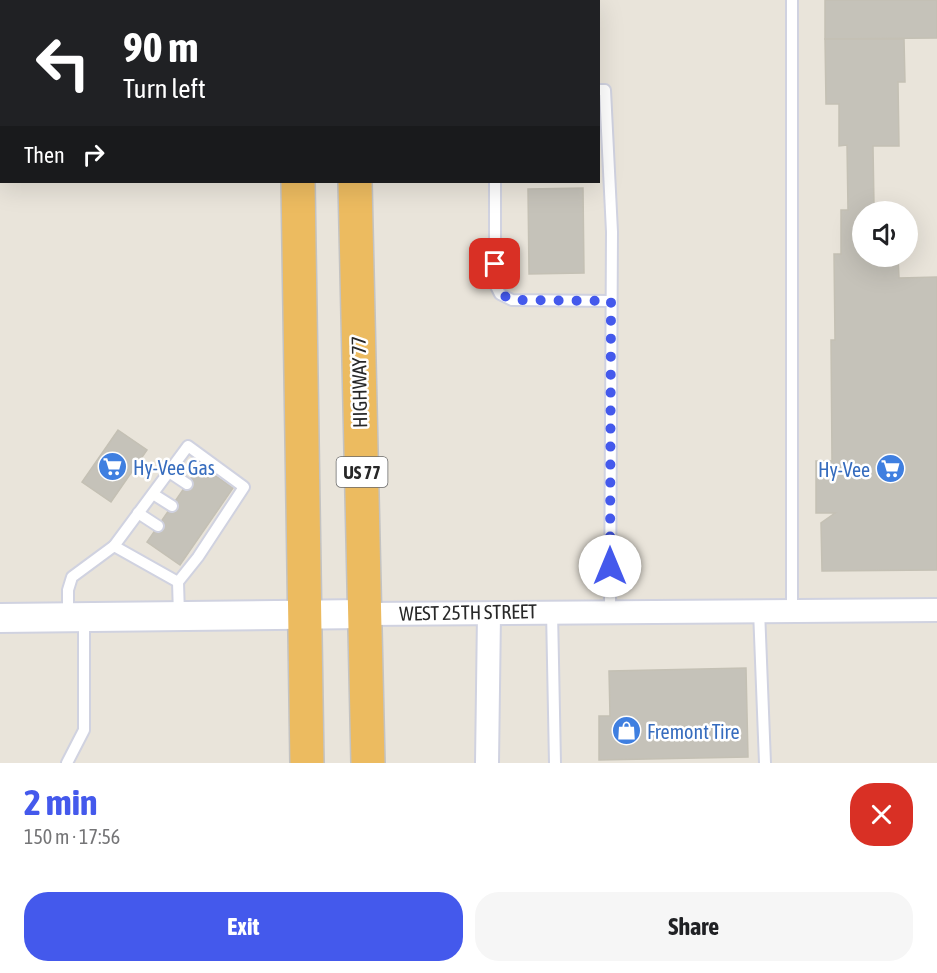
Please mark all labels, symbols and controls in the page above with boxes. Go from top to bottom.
text: 90 m [123,23,198,71]
icon: left [24,24,102,102]
text: Turn left [123,73,206,104]
icon: right [77,138,110,171]
text: Then [24,142,65,168]
map controls [852,201,918,267]
button: sound [852,201,918,267]
pin [469,238,520,289]
icon: arrive [478,247,511,280]
street label: HIGHWAY 77 [347,336,371,428]
supermarket icon: Hy-Vee Gas [96,451,128,483]
supermarket icon: Hy-Vee [875,453,907,485]
place label: Hy-Vee Gas [133,456,215,479]
road number: US 77 [336,457,388,487]
place label: Hy-Vee [818,458,870,481]
position arrow [578,534,642,598]
street label: WEST 25TH STREET [399,599,537,625]
shop icon: Fremont Tire [610,715,642,747]
place label: Fremont Tire [647,720,740,743]
text: 2 min [24,781,98,823]
button: close [850,783,913,846]
text: 150 m · 17:56 [24,825,120,848]
button: Exit [24,892,463,961]
button: Share [475,892,913,961]

